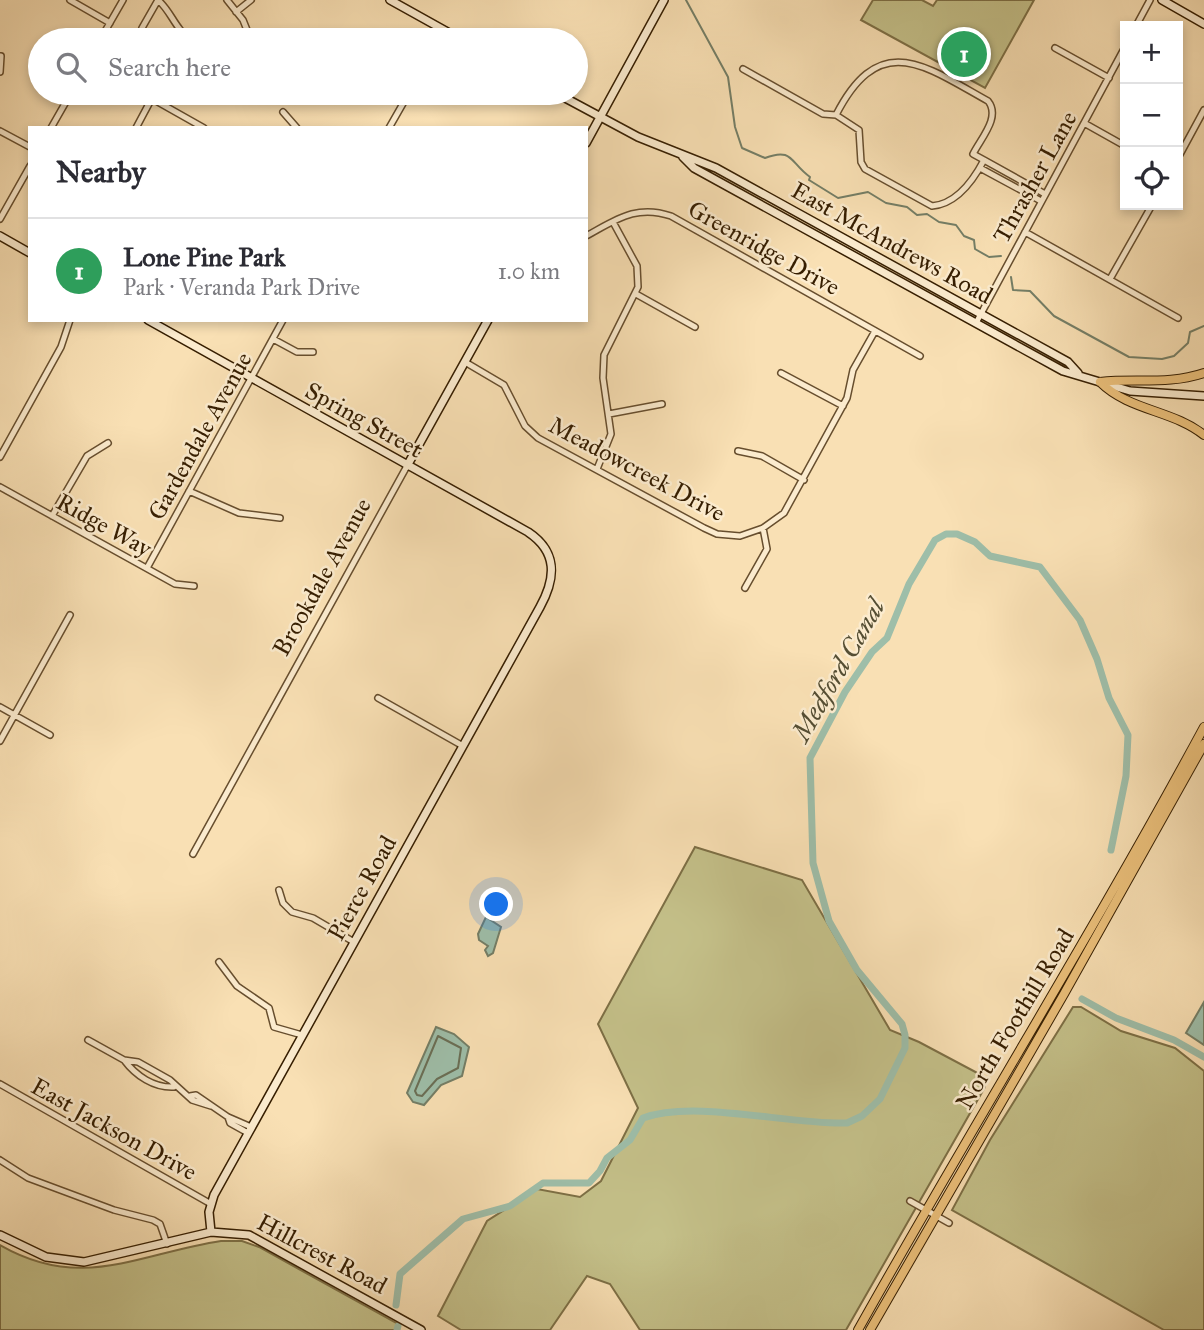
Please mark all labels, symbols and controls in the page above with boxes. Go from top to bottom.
map controls [1120,21,1183,210]
button: + [1120,21,1183,84]
search box [28,28,588,105]
pin: 1 [941,28,987,80]
icon: search [52,48,90,86]
text: Search here [108,51,231,83]
button: − [1120,84,1183,147]
street label: Thrasher Lane [986,106,1084,248]
button: locate [1120,147,1183,210]
text: Nearby [56,154,146,190]
street label: East McAndrews Road [786,175,998,311]
street label: Greenridge Drive [683,194,845,302]
text: Lone Pine Park [123,241,286,273]
text: 1 [74,257,84,285]
text: 1.0 km [498,257,560,285]
text: Park · Veranda Park Drive [123,273,360,301]
street label: Gardendale Avenue [141,347,259,525]
street label: Spring Street [300,375,429,465]
street label: Meadowcreek Drive [544,410,730,528]
street label: Ridge Way [51,487,158,564]
street label: Brookdale Avenue [266,493,378,661]
water label: Medford Canal [783,592,893,749]
street label: Pierce Road [321,830,403,946]
your location [479,887,513,921]
street label: North Foothill Road [949,923,1081,1115]
street label: East Jackson Drive [26,1071,202,1187]
street label: Hillcrest Road [252,1207,392,1301]

